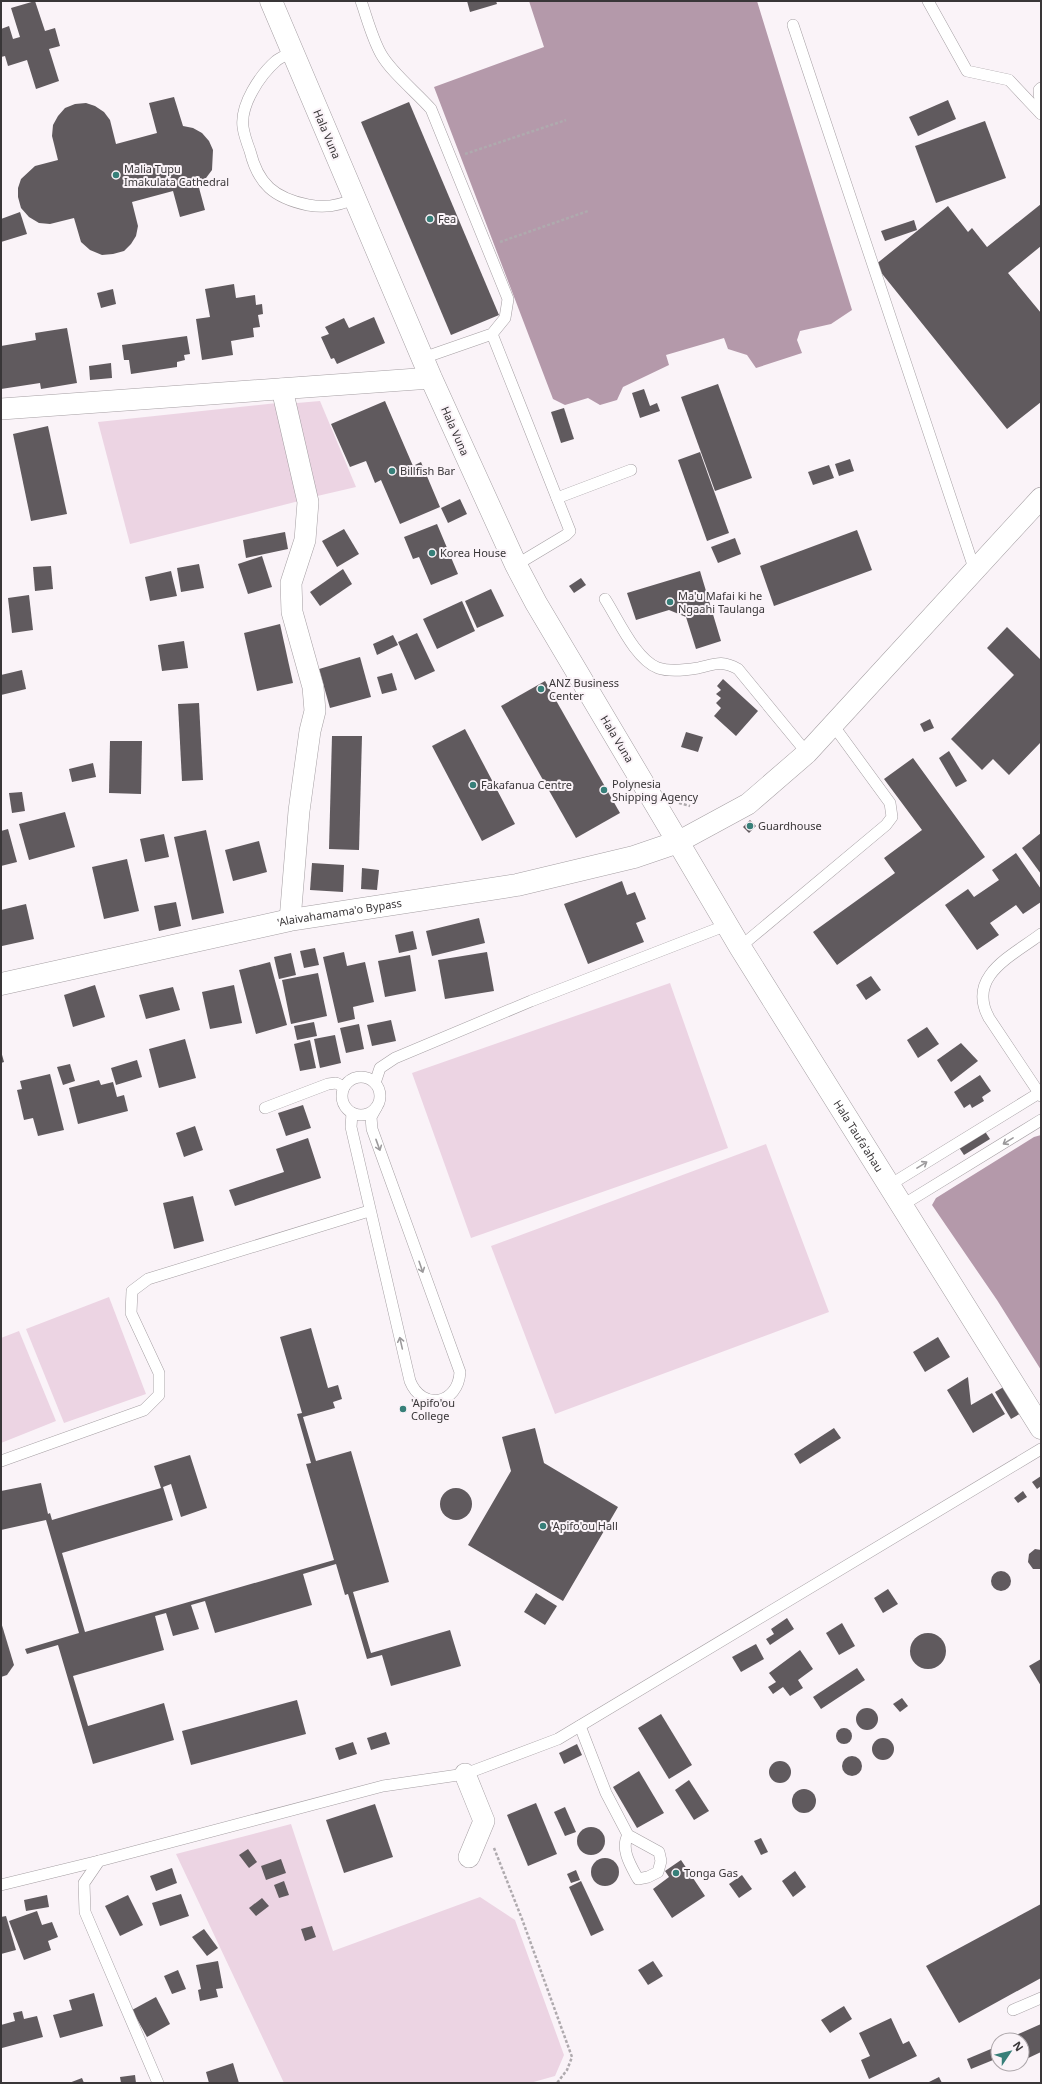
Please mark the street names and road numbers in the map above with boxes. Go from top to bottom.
street label: Hala Vuna [310,107,345,161]
street label: Hala Vuna [438,404,473,458]
street label: Hala Vuna [597,712,637,765]
street label: 'Alaivahamama'o Bypass [276,895,403,930]
street label: Hala Taufa'ahau [831,1097,887,1175]

